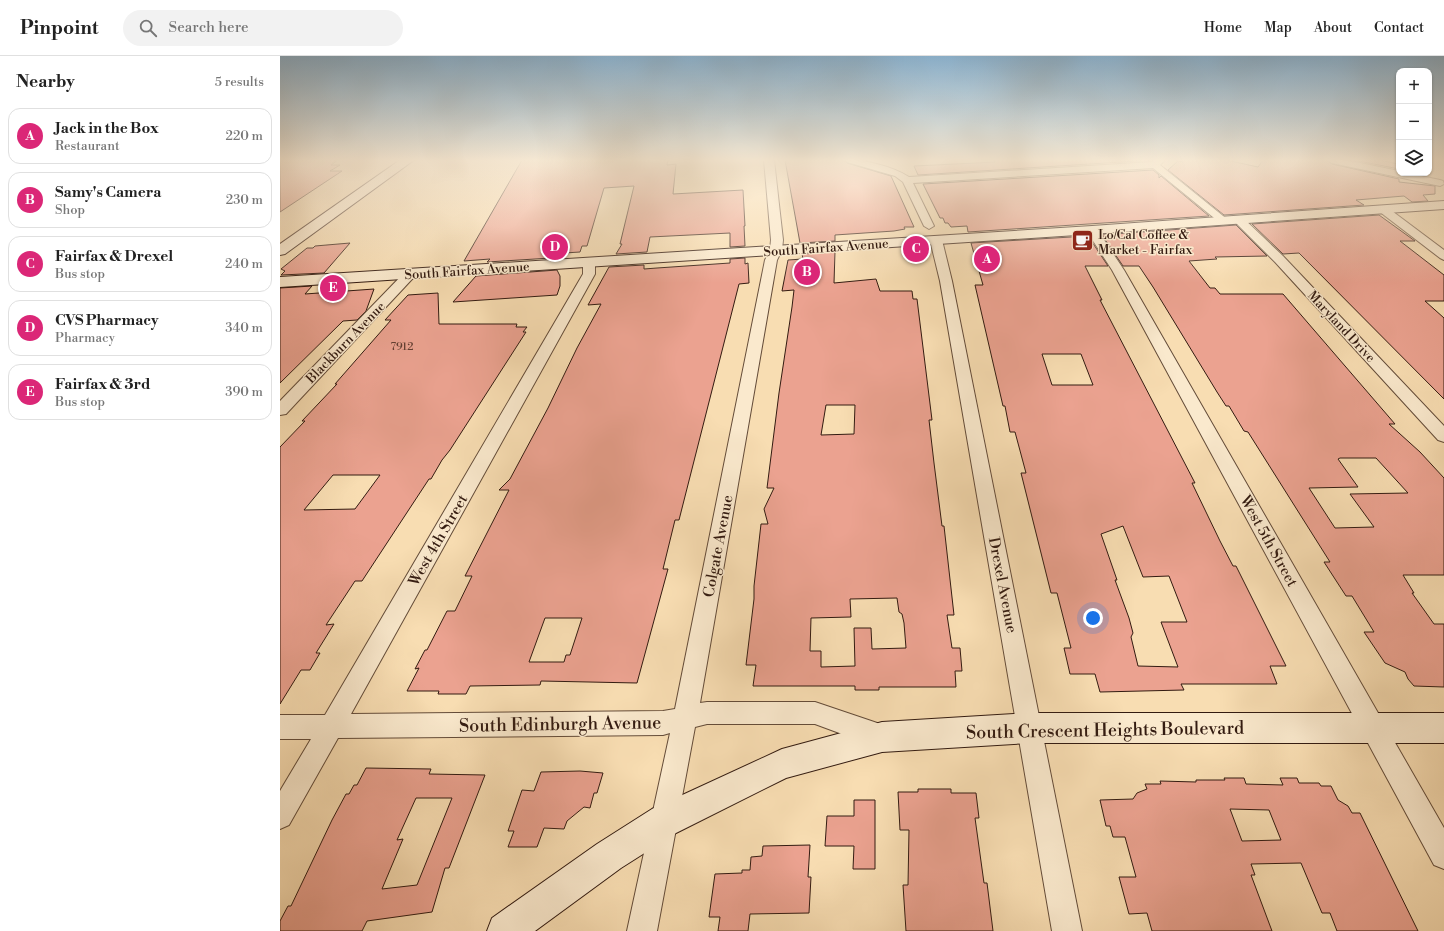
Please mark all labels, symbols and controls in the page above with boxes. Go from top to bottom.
search box [123,10,403,46]
text: Pinpoint [20,16,99,40]
icon: search [137,17,159,39]
text: Search here [169,18,249,37]
text: Home [1204,19,1242,37]
text: Map [1264,19,1292,37]
text: About [1314,19,1352,37]
text: Contact [1374,19,1424,37]
map controls [1396,68,1432,176]
button: + [1396,68,1432,104]
text: Nearby [16,71,75,93]
text: 5 results [215,74,264,90]
button: − [1396,104,1432,140]
text: Jack in the Box [55,119,159,138]
text: A [25,128,35,144]
text: 220 m [225,128,263,144]
text: Restaurant [55,138,120,154]
button: layers [1396,140,1432,176]
text: Samy's Camera [55,183,161,202]
text: B [25,192,35,208]
text: 230 m [226,192,263,208]
text: Shop [55,202,85,218]
place label: Lo/Cal Coffee & Market - Fairfax [1098,227,1193,258]
cafe icon: Lo/Cal Coffee & Market - Fairfax [1069,228,1095,254]
pin: D [542,232,568,262]
pin: C [903,234,929,264]
street label: South Fairfax Avenue [763,236,890,260]
pin: A [974,244,1000,274]
text: Fairfax & Drexel [55,247,173,266]
text: C [25,256,35,272]
text: 240 m [225,256,263,272]
pin: B [794,257,820,287]
street label: South Fairfax Avenue [404,259,531,283]
text: Bus stop [55,266,105,282]
pin: E [320,273,346,303]
street label: Maryland Drive [1304,288,1379,366]
street label: Blackburn Avenue [302,298,389,387]
text: CVS Pharmacy [55,311,159,330]
text: D [25,320,35,336]
text: 340 m [225,320,263,336]
text: Pharmacy [55,330,115,346]
house number: 7912 [391,340,413,354]
text: Fairfax & 3rd [55,375,151,394]
text: E [25,384,35,400]
text: 390 m [225,384,263,400]
text: Bus stop [55,394,105,410]
street label: West 4th Street [404,491,473,590]
street label: West 5th Street [1235,491,1302,591]
street label: Colgate Avenue [699,493,738,599]
street label: Drexel Avenue [984,535,1021,635]
your location [1083,608,1103,628]
street label: South Edinburgh Avenue [459,711,661,738]
street label: South Crescent Heights Boulevard [966,717,1245,744]

